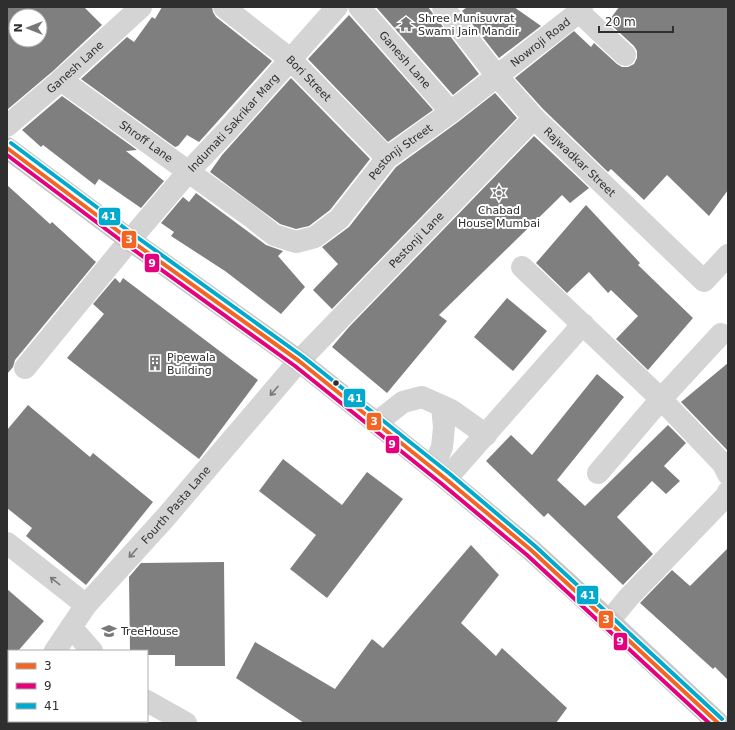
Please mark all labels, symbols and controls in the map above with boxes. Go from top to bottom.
north arrow [8,8,48,48]
scale bar [599,8,673,34]
place label: Shree Munisuvrat Swami Jain Mandir [418,12,520,38]
temple icon: Shree Munisuvrat Swami Jain Mandir [397,15,415,33]
street label: Nowroji Road [508,15,573,70]
text: 20 m [605,15,636,29]
text: N [12,23,25,33]
street label: Ganesh Lane [376,29,433,91]
street label: Ganesh Lane [44,38,107,96]
street label: Bori Street [283,53,334,105]
street label: Indumati Sakrikar Marg [185,71,282,175]
street label: Shroff Lane [117,118,175,165]
street label: Pestonji Street [366,121,436,183]
street label: Rajwadkar Street [541,125,618,200]
synagogue icon: Chabad House Mumbai [490,184,508,202]
place label: Chabad House Mumbai [458,204,540,230]
line badge: 41 [98,207,121,226]
street label: Pestonji Lane [386,209,447,271]
text: 41 [101,210,117,223]
line badge: 3 [121,230,137,249]
text: 3 [125,233,133,246]
line badge: 9 [144,253,160,273]
text: 9 [148,257,156,270]
place label: Pipewala Building [167,351,216,377]
building icon: Pipewala Building [146,354,164,372]
unlabelled marker [331,378,341,388]
one-way arrow [269,386,278,396]
line badge: 41 [343,388,366,408]
text: 41 [347,392,363,405]
line badge: 3 [366,412,382,431]
text: 3 [370,415,378,428]
line badge: 9 [385,435,400,454]
text: 9 [388,438,396,451]
street label: Fourth Pasta Lane [139,463,214,547]
one-way arrow [129,547,138,558]
one-way arrow [50,577,61,585]
line badge: 41 [576,585,599,605]
text: 41 [580,589,596,602]
line badge: 3 [598,610,614,629]
text: 3 [602,613,610,626]
school or university icon: TreeHouse [100,622,118,640]
place label: TreeHouse [120,625,179,638]
line badge: 9 [613,632,628,651]
text: 9 [616,635,624,648]
legend [8,650,148,722]
text: 3 [44,659,52,673]
text: 9 [44,679,52,693]
text: 41 [44,699,59,713]

